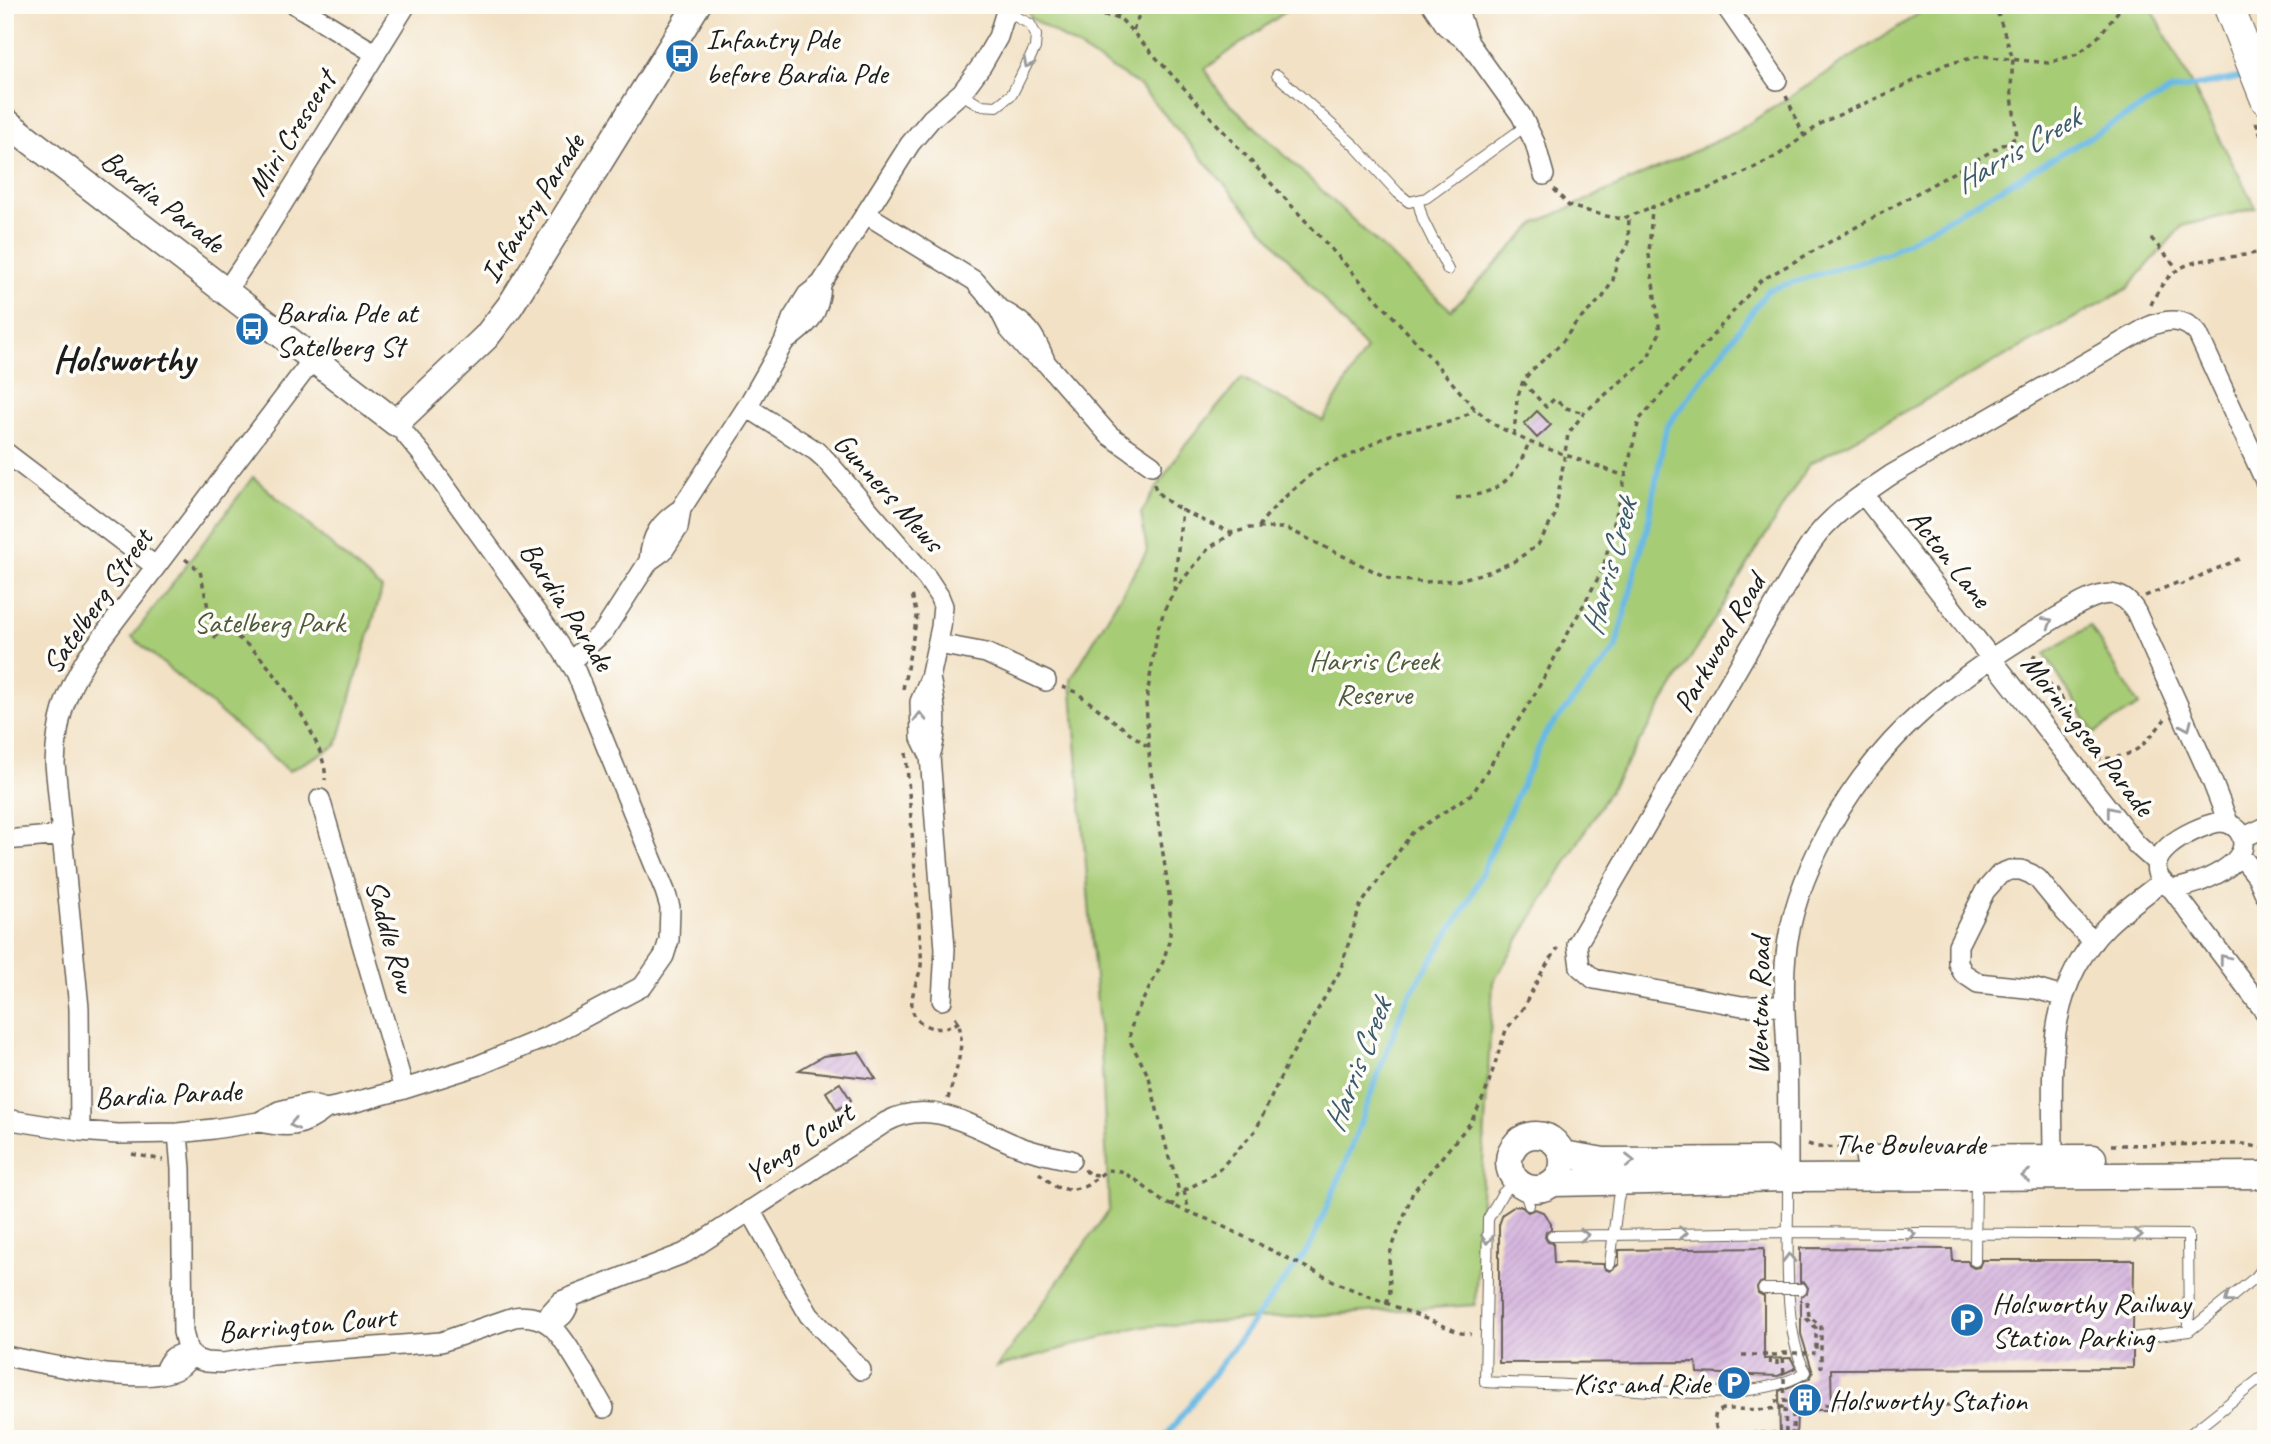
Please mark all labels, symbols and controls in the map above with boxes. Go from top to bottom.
place label: Infantry Pde before Bardia Pde [706,20,890,92]
bus stop icon: Infantry Pde before Bardia Pde [663,37,701,75]
one-way arrow [1022,56,1036,68]
street label: Miri Crescent [238,60,346,203]
water label: Harris Creek [1947,95,2092,202]
street label: Infantry Parade [471,124,594,290]
street label: Bardia Parade [94,141,234,263]
place label: Bardia Pde at Satelberg St [276,293,420,365]
bus stop icon: Bardia Pde at Satelberg St [233,310,271,348]
district label: Holsworthy [53,335,198,382]
street label: Gunners Mews [825,424,954,562]
water label: Harris Creek [1571,490,1648,639]
street label: Acton Lane [1900,501,2002,617]
street label: Satelberg Street [33,519,163,681]
street label: Bardia Parade [511,534,624,680]
street label: Parkwood Road [1664,563,1776,719]
park label: Satelberg Park [193,603,347,641]
one-way arrow [2041,617,2054,630]
park label: Harris Creek Reserve [1309,641,1441,713]
street label: Morningsea Parade [2013,646,2165,826]
one-way arrow [912,711,928,722]
one-way arrow [2179,719,2193,731]
one-way arrow [2106,807,2119,819]
street label: Saddle Row [357,876,426,999]
street label: Wenton Road [1739,933,1779,1075]
one-way arrow [2219,955,2232,967]
water label: Harris Creek [1313,988,1403,1137]
street label: Bardia Parade [94,1071,244,1117]
street label: Yengo Court [738,1092,863,1192]
one-way arrow [288,1116,300,1131]
street label: The Boulevarde [1834,1125,1988,1163]
one-way arrow [1626,1153,1636,1169]
one-way arrow [2020,1168,2031,1184]
one-way arrow [1678,1225,1689,1241]
one-way arrow [1905,1226,1916,1241]
one-way arrow [2133,1227,2144,1243]
one-way arrow [1578,1228,1589,1243]
one-way arrow [1480,1234,1495,1245]
one-way arrow [1781,1252,1797,1263]
place label: Holsworthy Railway Station Parking [1992,1284,2193,1356]
one-way arrow [2224,1290,2236,1303]
street label: Barrington Court [217,1297,400,1351]
parking icon: Holsworthy Railway Station Parking [1948,1301,1986,1339]
place label: Kiss and Ride [1574,1364,1712,1402]
parking icon: Kiss and Ride [1715,1364,1753,1402]
building icon: Holsworthy Station [1786,1381,1824,1419]
place label: Holsworthy Station [1829,1381,2028,1419]

